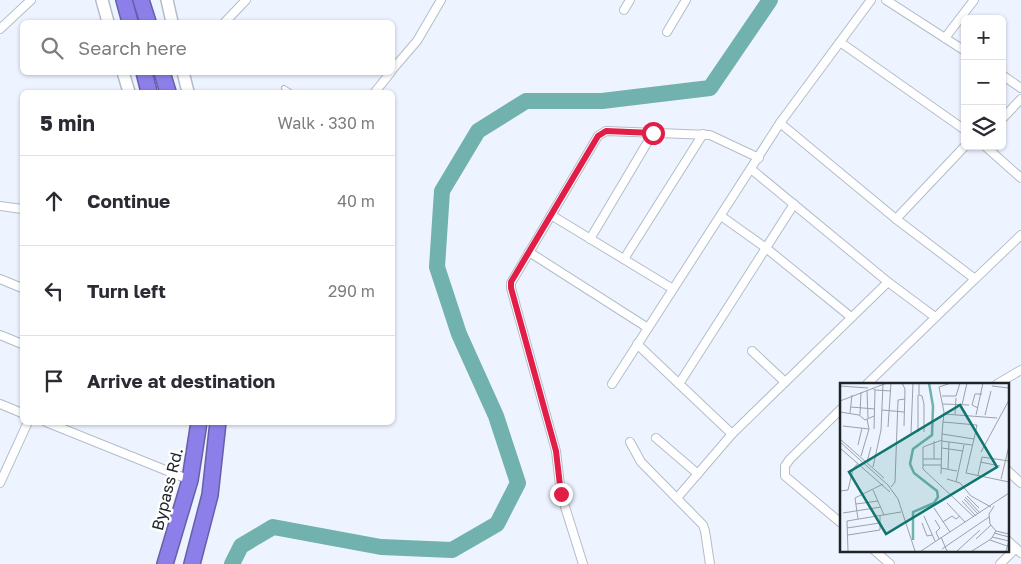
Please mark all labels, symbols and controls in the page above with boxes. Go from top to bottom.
map controls [961,15,1006,150]
button: + [961,15,1006,60]
search box [20,20,395,75]
icon: search [38,34,66,62]
text: Search here [78,36,187,59]
button: − [961,60,1006,105]
button: layers [961,105,1006,150]
text: 5 min [40,110,95,136]
text: Walk · 330 m [277,113,375,133]
route start [642,122,665,145]
icon: ahead [40,187,68,215]
text: Continue [87,189,170,212]
text: 40 m [337,191,375,211]
icon: left [40,277,68,305]
text: Turn left [87,279,166,302]
text: 290 m [328,281,375,301]
icon: arrive [40,367,68,395]
text: Arrive at destination [87,369,275,392]
inset map [840,383,1008,552]
street label: Bypass Rd. [147,445,187,533]
route end [550,483,573,506]

